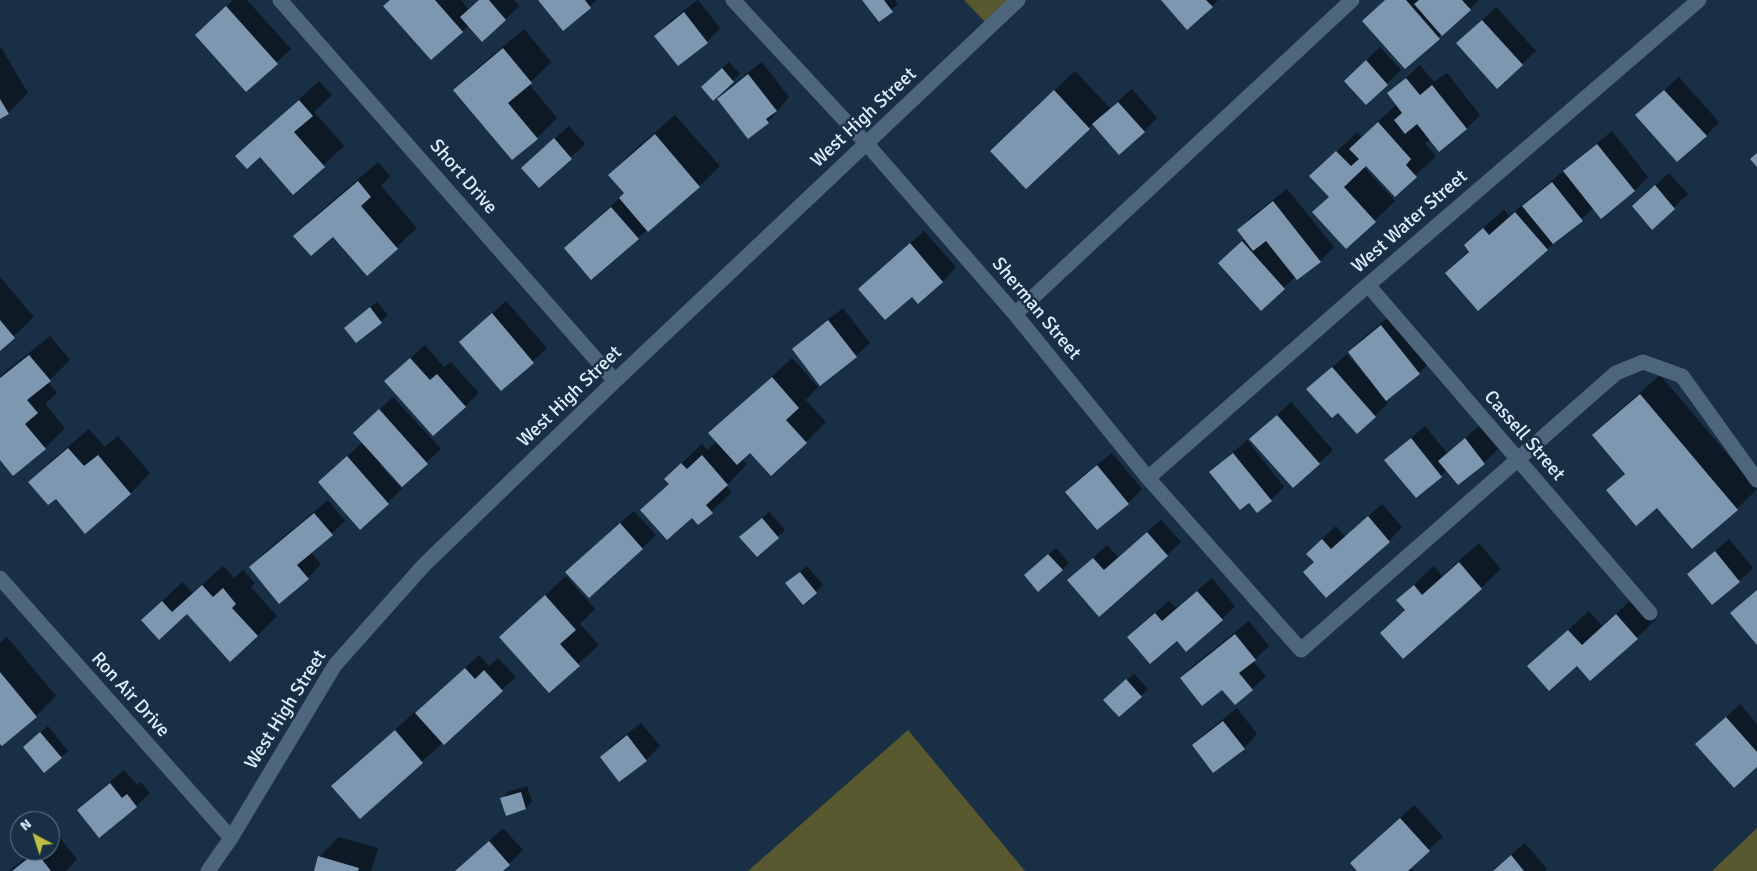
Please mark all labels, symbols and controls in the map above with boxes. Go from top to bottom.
street label: West High Street [806,63,922,173]
street label: Short Drive [424,135,502,219]
street label: West Water Street [1348,166,1472,278]
street label: Sherman Street [987,253,1085,365]
street label: West High Street [513,342,627,452]
street label: Cassell Street [1479,386,1569,486]
street label: West High Street [240,646,332,774]
street label: Ron Air Drive [86,648,174,742]
north arrow [10,811,60,861]
text: N [16,815,35,835]

